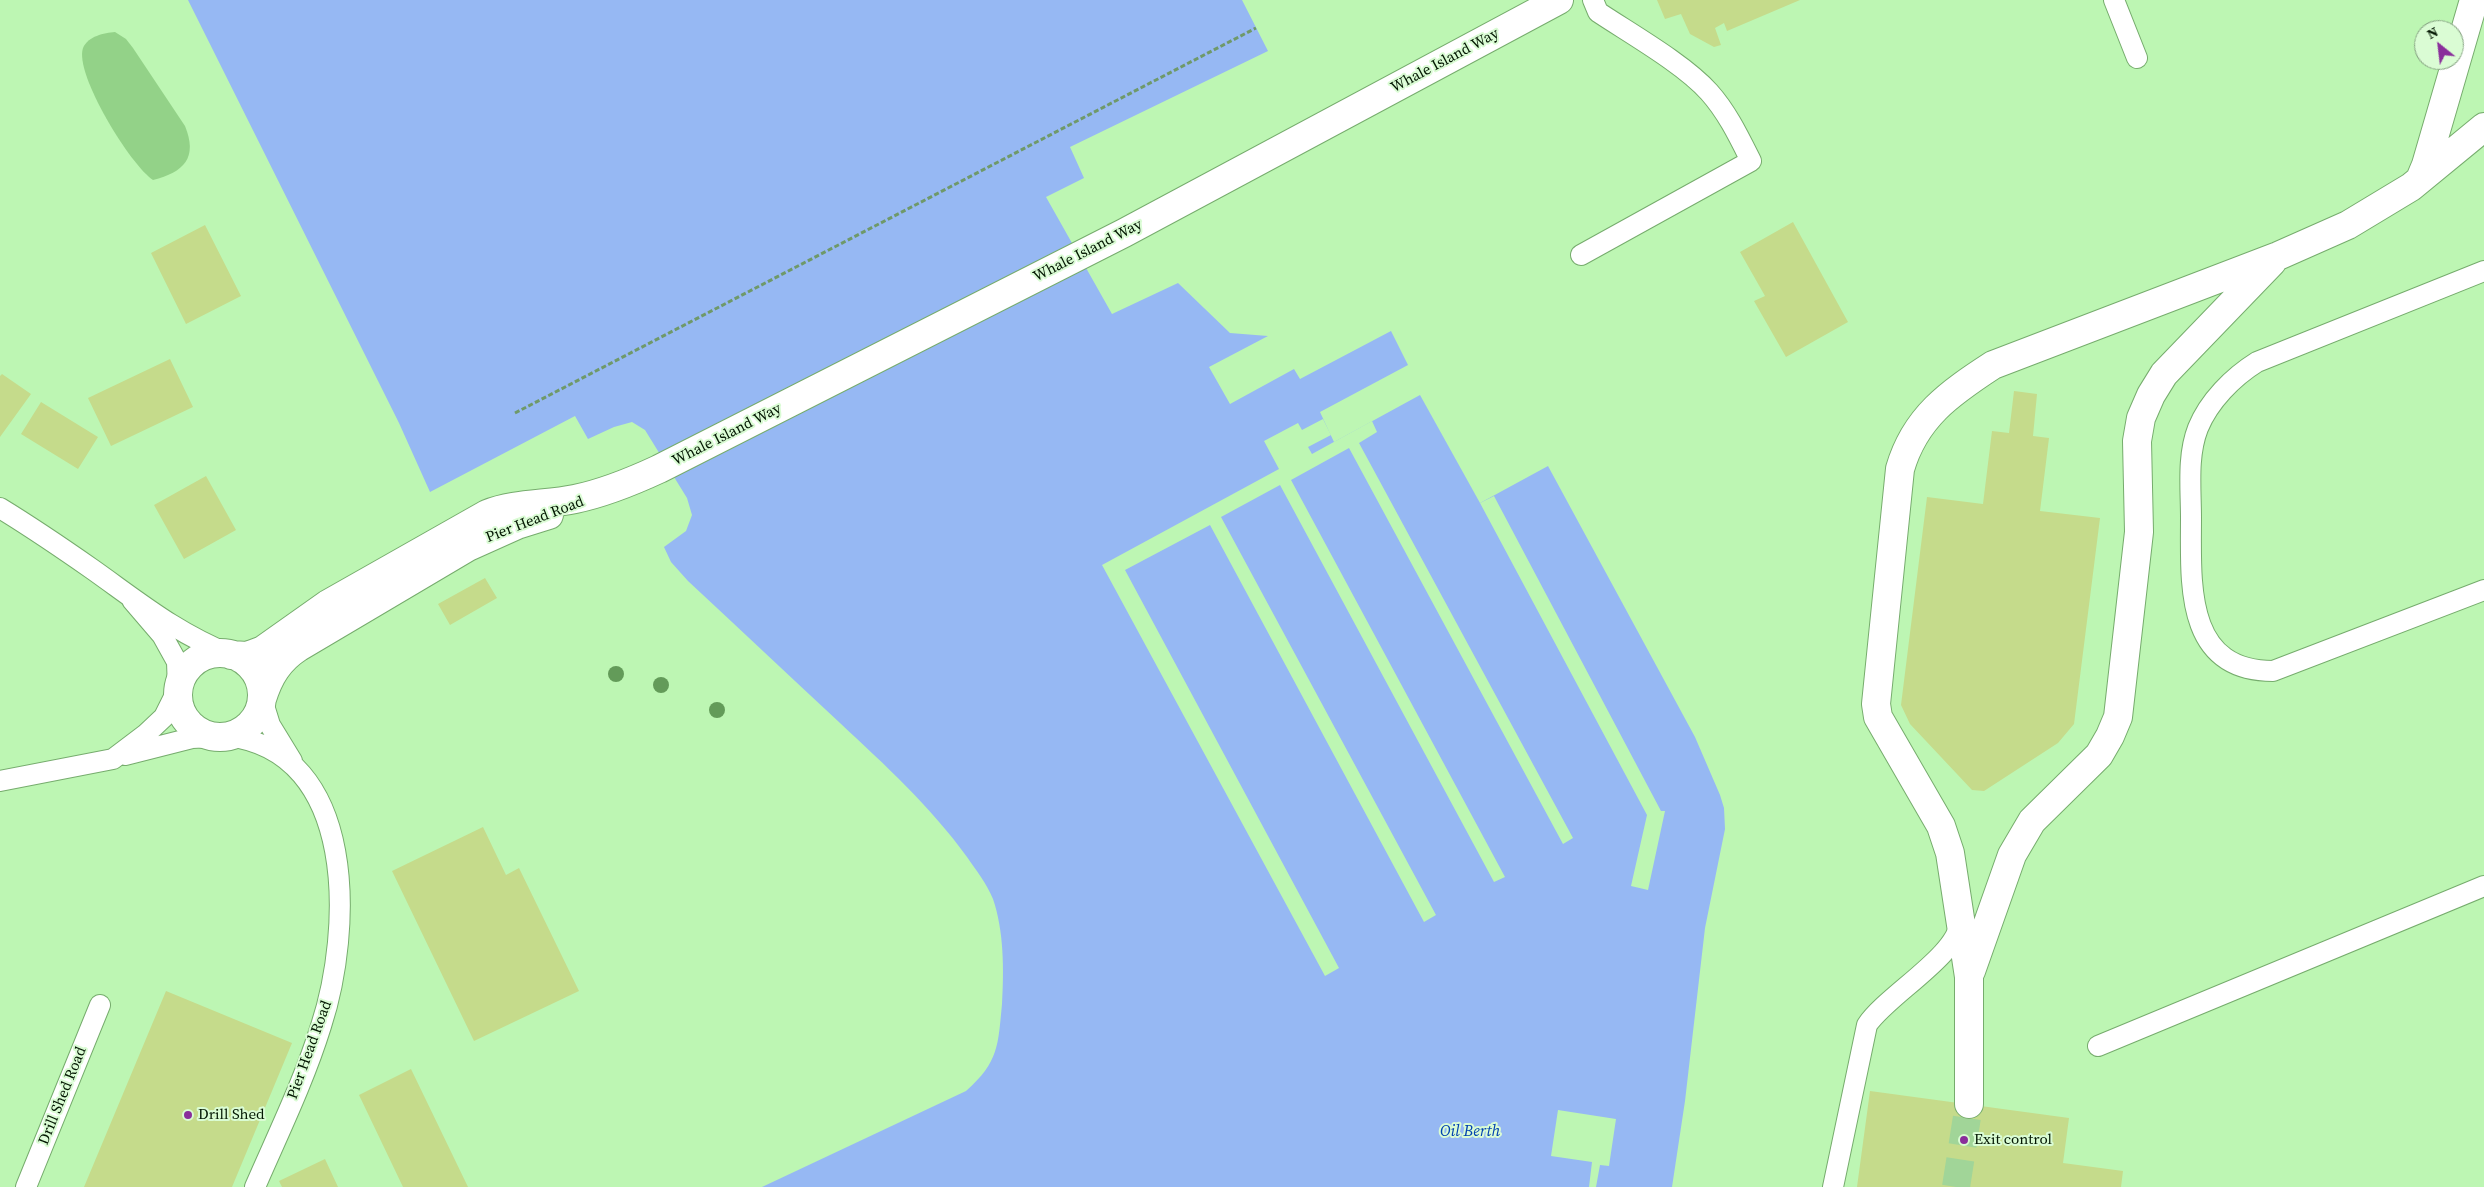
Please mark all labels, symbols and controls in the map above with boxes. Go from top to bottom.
north arrow [2414,20,2464,70]
text: N [2423,22,2442,44]
street label: Whale Island Way [1388,25,1502,97]
street label: Whale Island Way [1031,216,1145,286]
street label: Whale Island Way [670,400,784,470]
street label: Pier Head Road [483,493,587,547]
street label: Pier Head Road [284,998,336,1102]
street label: Drill Shed Road [35,1044,91,1148]
place label: Drill Shed [198,1106,265,1124]
marker: Drill Shed [182,1109,194,1121]
water label: Oil Berth [1440,1122,1500,1142]
place label: Exit control [1974,1131,2052,1149]
marker: Exit control [1958,1134,1970,1146]

